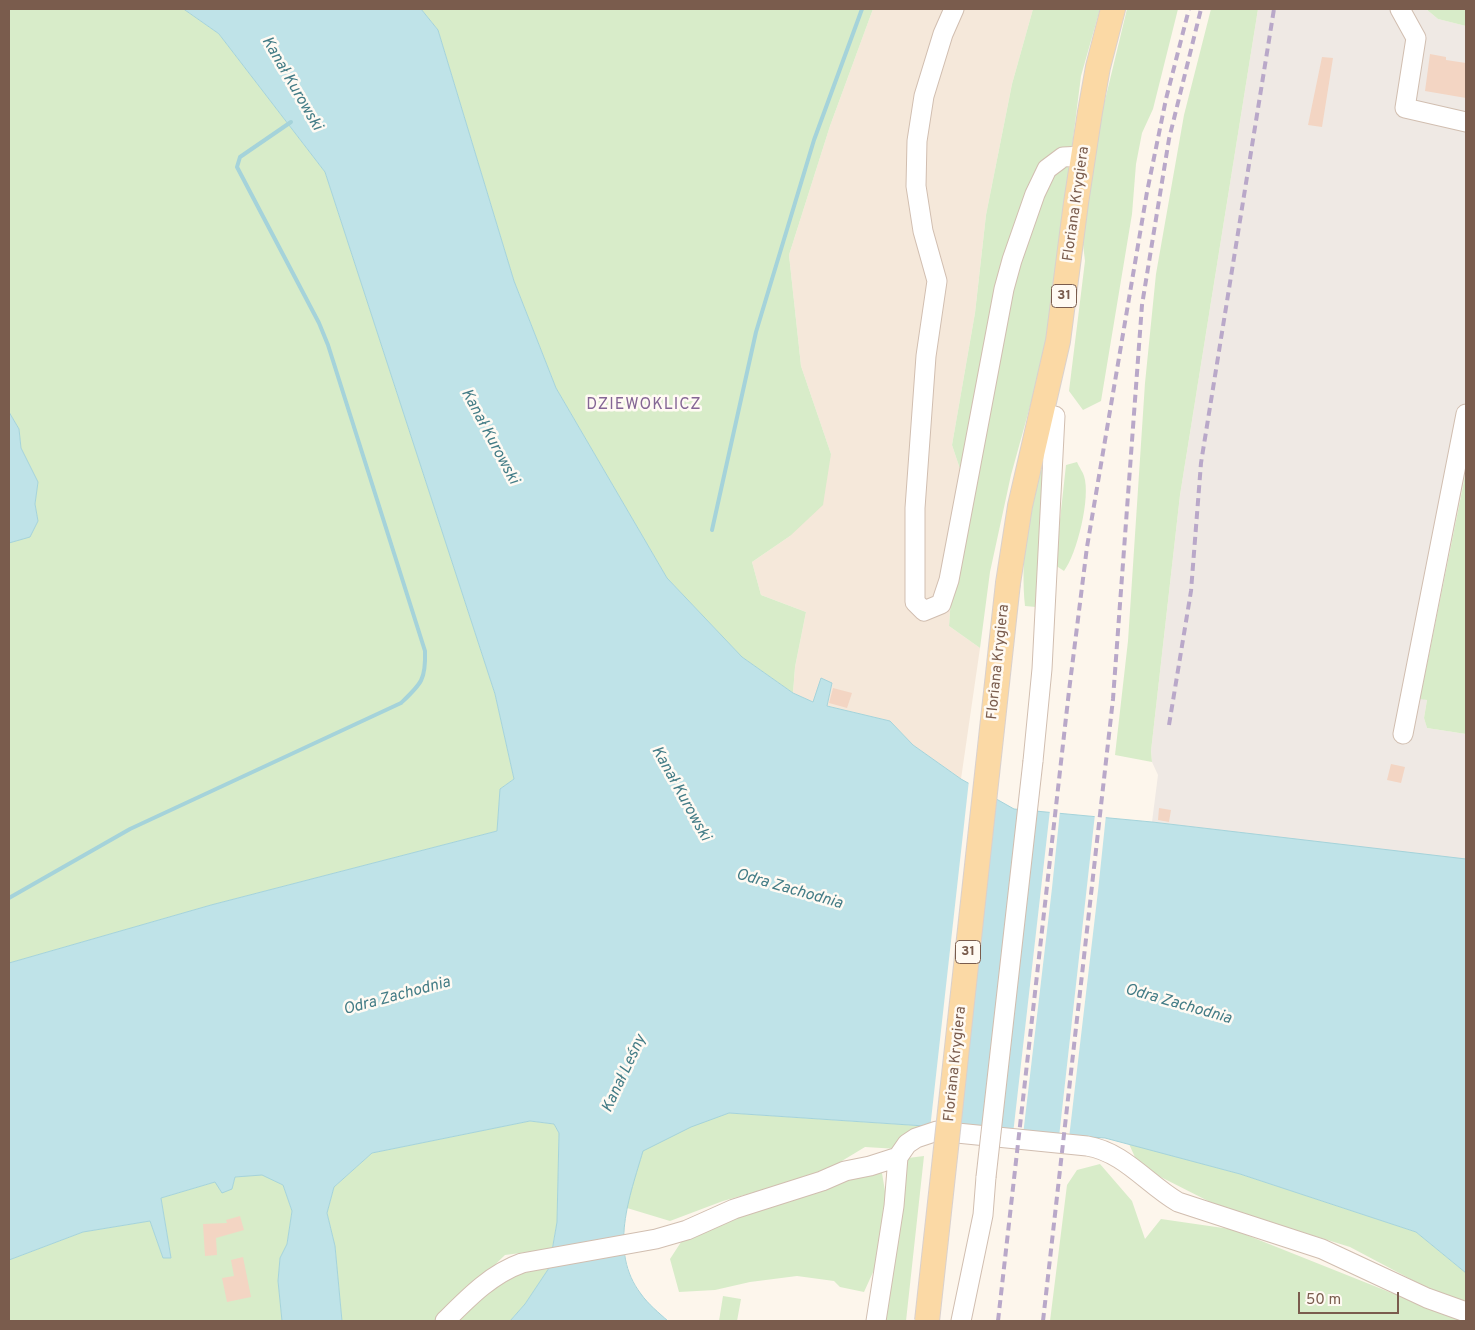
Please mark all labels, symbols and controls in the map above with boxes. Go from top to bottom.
water label: Kanał Kurowski [256,34,326,134]
street label: Floriana Krygiera [1060,145,1094,263]
road number: 31 [1052,284,1076,308]
water label: Kanał Kurowski [456,386,522,488]
district label: DZIEWOKLICZ [585,396,703,416]
street label: Floriana Krygiera [984,603,1014,721]
water label: Kanał Kurowski [646,743,714,845]
water label: Odra Zachodnia [733,866,845,914]
road number: 31 [956,940,980,964]
water label: Odra Zachodnia [341,973,453,1021]
water label: Odra Zachodnia [1122,981,1234,1029]
street label: Floriana Krygiera [941,1005,971,1123]
water label: Kanał Leśny [599,1032,651,1116]
scale bar [1300,1282,1401,1314]
text: 50 m [1306,1291,1341,1310]

